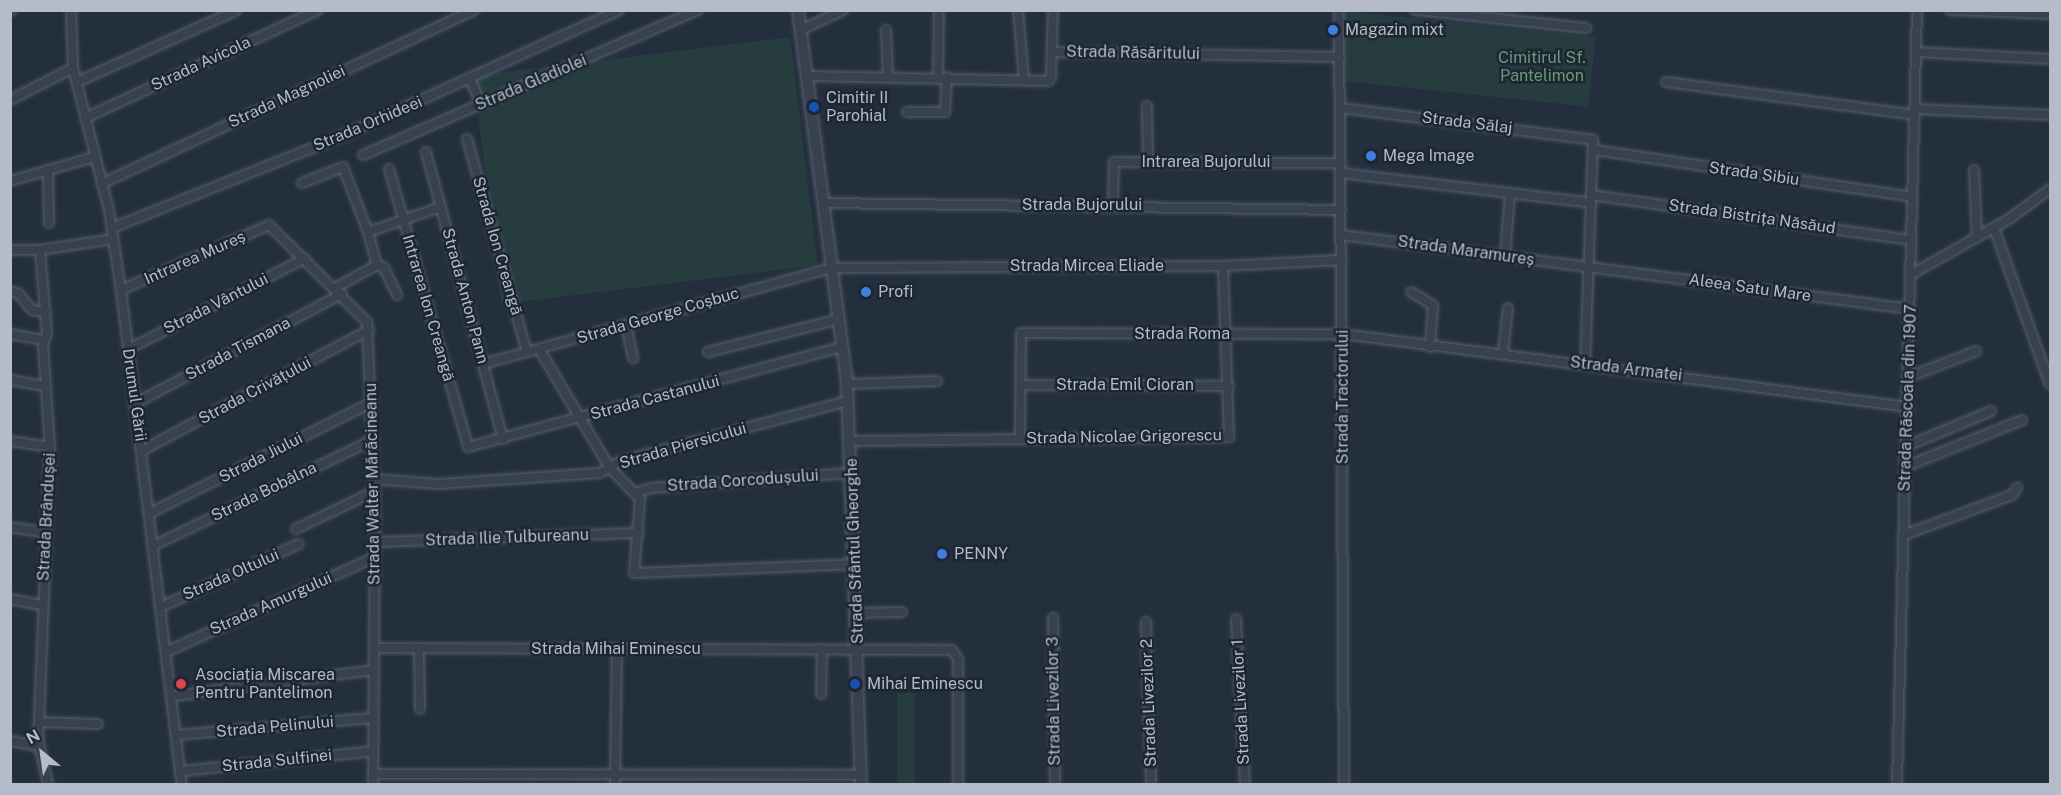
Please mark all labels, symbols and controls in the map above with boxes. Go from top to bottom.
place label: Magazin mixt [1345,20,1444,40]
marker: Magazin mixt [1326,23,1340,37]
street label: Strada Avicola [148,33,254,95]
street label: Strada Răsăritului [1066,42,1200,64]
park label: Cimitirul Sf. Pantelimon [1498,48,1586,86]
street label: Strada Gladiolei [472,51,590,115]
street label: Strada Magnoliei [226,62,348,132]
place label: Cimitir II Parohial [826,88,888,126]
street label: Strada Orhideei [311,92,425,156]
marker: Cimitir II Parohial [807,100,821,114]
street label: Strada Sălaj [1421,108,1513,138]
place label: Mega Image [1383,146,1474,166]
marker: Mega Image [1364,149,1378,163]
street label: Intrarea Bujorului [1141,152,1271,172]
street label: Strada Sibiu [1707,158,1801,190]
street label: Strada Ion Creangă [468,175,526,317]
street label: Strada Bujorului [1022,195,1142,215]
street label: Strada Bistrița Năsăud [1667,196,1837,238]
street label: Strada Anton Pann [438,226,492,366]
street label: Intrarea Mureș [141,227,249,289]
street label: Intrarea Ion Creangă [398,232,458,384]
street label: Strada Maramureș [1396,232,1536,270]
street label: Strada Mircea Eliade [1010,256,1164,276]
street label: Strada Vântului [160,269,272,339]
street label: Aleea Satu Mare [1688,270,1812,306]
place label: Profi [878,282,913,302]
street label: Strada George Coșbuc [575,284,741,348]
marker: Profi [859,285,873,299]
street label: Strada Răscoala din 1907 [1895,304,1921,492]
street label: Strada Tismana [182,313,294,385]
street label: Strada Roma [1134,324,1230,344]
street label: Strada Tractorului [1333,330,1353,464]
street label: Drumul Gării [118,347,150,443]
street label: Strada Crivățului [195,353,315,429]
street label: Strada Armatei [1569,353,1683,385]
street label: Strada Castanului [588,372,722,424]
street label: Strada Emil Cioran [1056,375,1194,395]
street label: Strada Walter Mărăcineanu [362,383,384,585]
street label: Strada Piersicului [617,419,749,473]
street label: Strada Nicolae Grigorescu [1026,426,1222,448]
street label: Strada Jiului [216,429,306,487]
street label: Strada Brândușei [34,452,60,582]
street label: Strada Bobâlna [208,458,320,526]
street label: Strada Sfântul Gheorghe [842,458,868,644]
street label: Strada Corcodușului [667,466,819,496]
street label: Strada Ilie Tulbureanu [425,526,589,550]
place label: PENNY [954,544,1008,564]
street label: Strada Oltului [180,545,282,605]
marker: PENNY [935,547,949,561]
street label: Strada Amurgului [207,569,335,639]
street label: Strada Livezilor 3 [1043,636,1065,766]
street label: Strada Livezilor 2 [1137,638,1161,768]
street label: Strada Mihai Eminescu [531,639,701,659]
street label: Strada Livezilor 1 [1228,639,1254,765]
place label: Asociația Miscarea Pentru Pantelimon [195,665,335,703]
place label: Mihai Eminescu [867,674,983,694]
marker: Asociația Miscarea Pentru Pantelimon [172,675,190,693]
marker: Mihai Eminescu [848,677,862,691]
street label: Strada Pelinului [215,712,335,742]
north arrow [12,723,72,783]
text: N [23,725,43,748]
street label: Strada Sulfinei [221,746,333,776]

